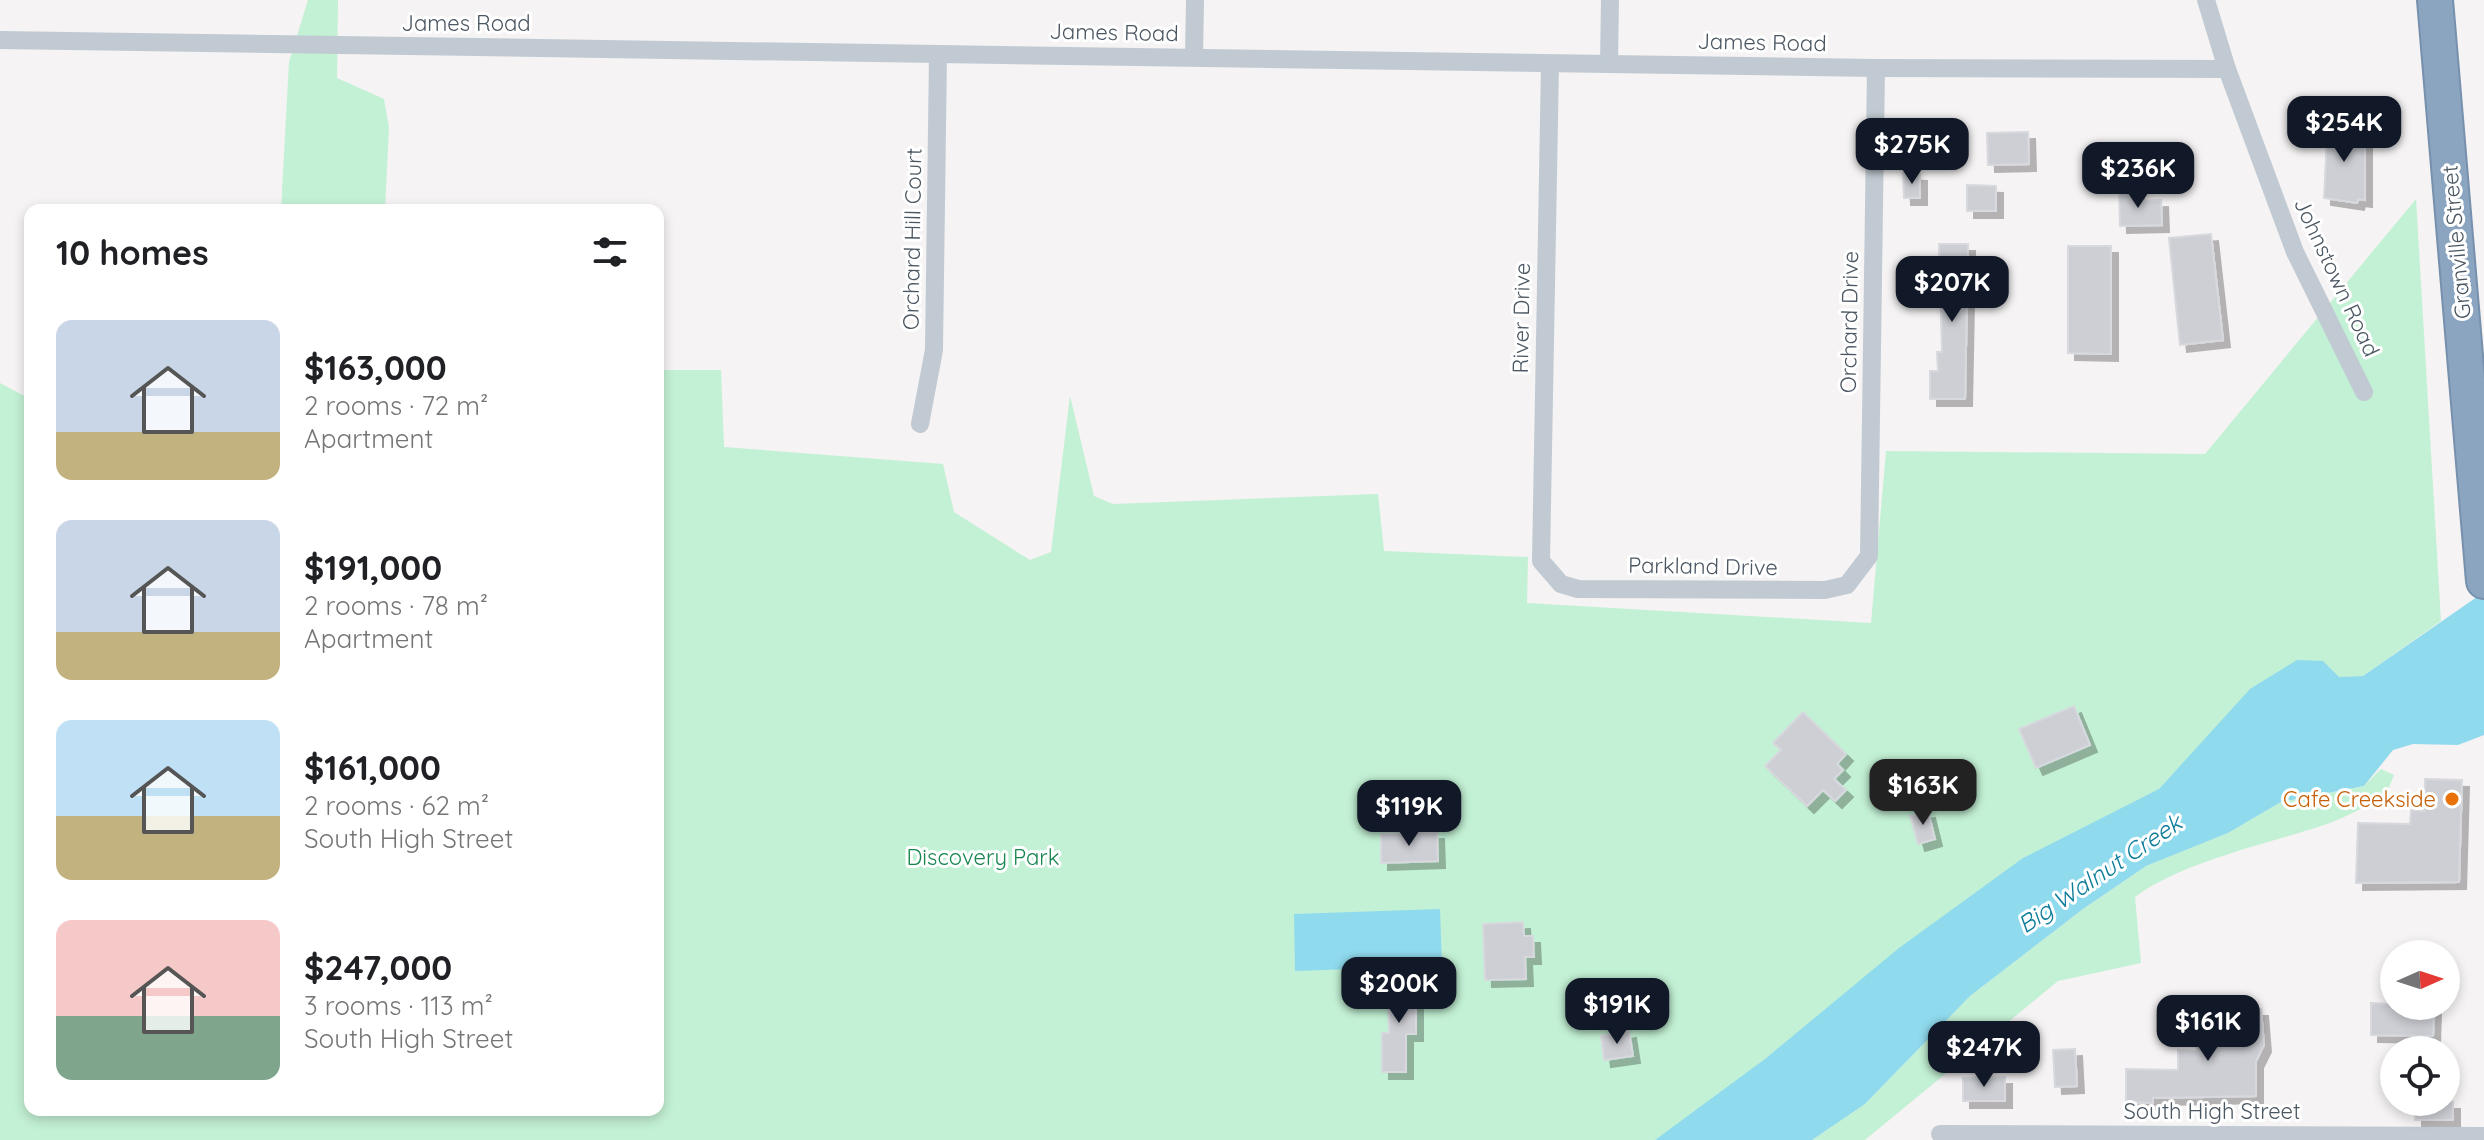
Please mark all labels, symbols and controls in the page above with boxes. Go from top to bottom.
street label: James Road [401,9,531,37]
street label: James Road [1049,17,1179,47]
street label: James Road [1697,27,1827,57]
pin: $254K [2288,96,2400,164]
text: $254K [2305,105,2383,138]
pin: $275K [1856,118,1968,186]
text: $275K [1874,127,1950,160]
pin: $236K [2082,142,2194,210]
street label: Orchard Hill Court [896,148,928,330]
text: $236K [2100,151,2176,184]
street label: Granville Street [2435,164,2477,320]
street label: Johnstown Road [2288,193,2386,361]
icon: filters [588,230,632,274]
text: 10 homes [56,231,209,274]
street label: Orchard Drive [1834,251,1864,393]
pin: $207K [1896,256,2008,324]
street label: River Drive [1506,262,1536,374]
text: $207K [1914,265,1990,298]
text: $163,000 [304,346,447,389]
icon: home [120,352,216,448]
text: 2 rooms · 72 m² [304,389,488,422]
text: Apartment [304,422,433,455]
text: $191,000 [304,546,442,589]
street label: Parkland Drive [1628,551,1778,581]
icon: home [120,552,216,648]
text: 2 rooms · 78 m² [304,589,488,622]
text: Apartment [304,622,433,655]
text: $161,000 [304,746,441,789]
icon: home [120,752,216,848]
pin: $163K [1867,759,1979,827]
text: $163K [1887,768,1959,801]
pin: $119K [1353,780,1465,848]
place label: Cafe Creekside [2283,785,2436,813]
text: 2 rooms · 62 m² [304,789,489,822]
text: $119K [1375,789,1443,822]
marker: Cafe Creekside [2443,790,2461,808]
water label: Big Walnut Creek [2012,806,2189,939]
text: South High Street [304,822,513,855]
park label: Discovery Park [907,843,1059,871]
north arrow [2380,940,2460,1020]
map controls [2380,940,2460,1116]
text: $247,000 [304,946,452,989]
icon: home [120,952,216,1048]
pin: $200K [1343,957,1455,1025]
text: $200K [1359,966,1439,999]
pin: $191K [1561,978,1673,1046]
text: $191K [1583,987,1651,1020]
text: 3 rooms · 113 m² [304,989,493,1022]
pin: $161K [2152,995,2264,1063]
text: $161K [2175,1004,2241,1037]
pin: $247K [1928,1021,2040,1089]
text: South High Street [304,1022,513,1055]
text: $247K [1946,1030,2022,1063]
button: locate [2380,1036,2460,1116]
street label: South High Street [2123,1097,2301,1125]

